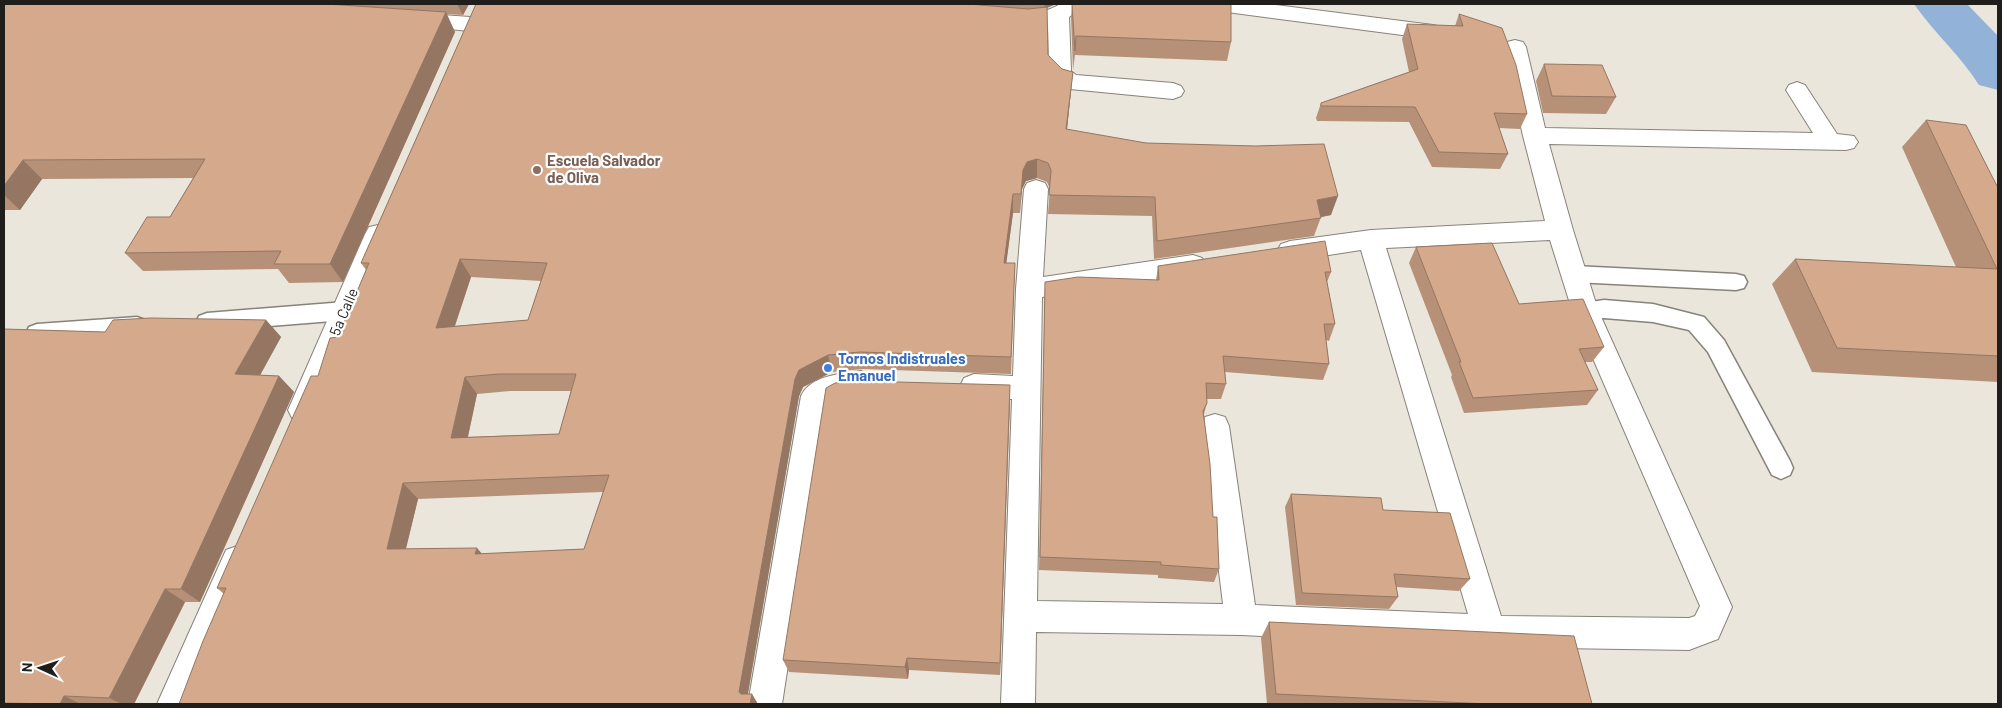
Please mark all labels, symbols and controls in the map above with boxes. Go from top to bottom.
place label: Escuela Salvador de Oliva [547,151,661,186]
marker: Escuela Salvador de Oliva [531,164,543,176]
street label: 5a Calle [325,285,361,338]
place label: Tornos Indistruales Emanuel [838,349,966,384]
marker: Tornos Indistruales Emanuel [822,362,834,374]
north arrow [15,643,65,693]
text: N [18,662,35,672]

